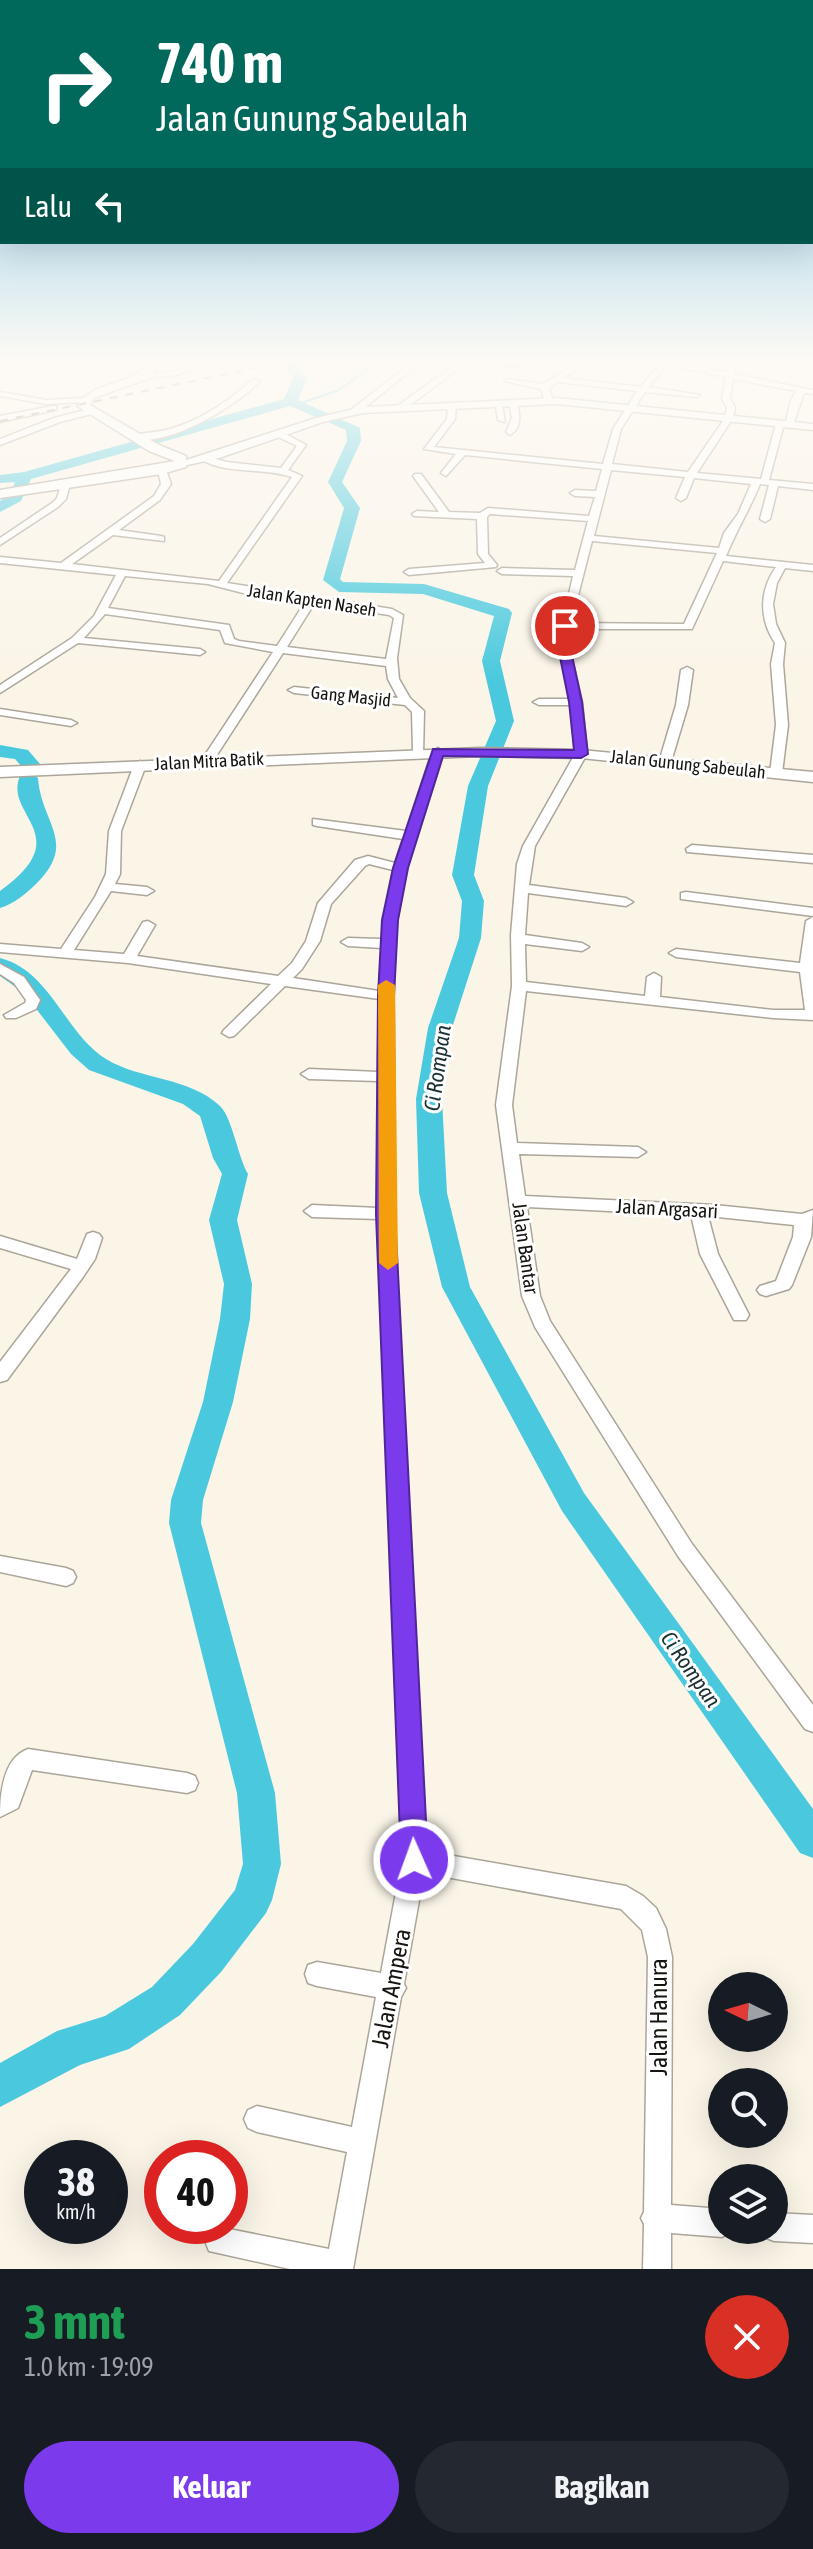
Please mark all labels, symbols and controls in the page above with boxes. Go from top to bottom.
text: 740 m [156,31,283,95]
icon: right [24,32,128,136]
text: Jalan Gunung Sabeulah [156,97,469,139]
icon: left [88,184,132,228]
text: Lalu [24,189,72,223]
street label: Jalan Kapten Naseh [246,579,378,621]
pin [531,592,599,660]
icon: arrive [543,604,587,648]
street label: Gang Masjid [310,681,392,711]
street label: Jalan Gunung Sabeulah [609,745,767,783]
street label: Jalan Mitra Batik [154,748,264,774]
water label: Ci Rompan [418,1023,456,1113]
street label: Jalan Argasari [615,1194,719,1222]
street label: Jalan Bantar [508,1201,544,1296]
water label: Ci Rompan [656,1626,727,1712]
position arrow [372,1818,456,1902]
street label: Jalan Ampera [366,1926,416,2050]
street label: Jalan Hanura [645,1958,672,2076]
north arrow [708,1972,788,2052]
map controls [708,1972,788,2244]
button: search [708,2068,788,2148]
speed limit sign: 40 [144,2140,248,2244]
text: 38 [57,2159,95,2204]
button: layers [708,2164,788,2244]
text: km/h [56,2200,96,2223]
text: 3 mnt [24,2294,125,2349]
button: close [705,2295,789,2379]
text: 1.0 km · 19:09 [24,2352,154,2382]
button: Keluar [24,2441,399,2533]
button: Bagikan [415,2441,789,2533]

